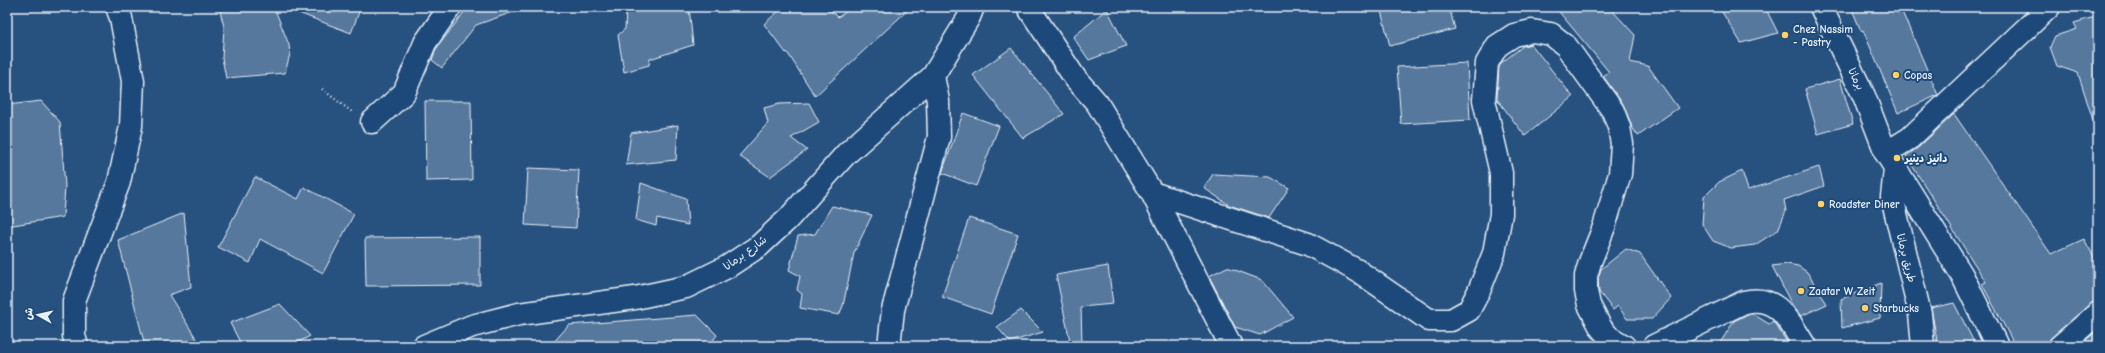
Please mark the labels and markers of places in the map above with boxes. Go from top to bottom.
place label: Chez Nassim - Pastry [1793,23,1853,49]
marker: Chez Nassim - Pastry [1780,30,1790,40]
place label: Copas [1904,69,1933,82]
marker: Copas [1891,70,1901,80]
place label: دانيز دينير [1904,152,1947,165]
marker: دانيز دينير [1892,153,1902,163]
place label: Roadster Diner [1829,198,1900,211]
marker: Roadster Diner [1816,199,1826,209]
place label: Zaatar W Zeit [1809,285,1875,298]
marker: Zaatar W Zeit [1796,286,1806,296]
place label: Starbucks [1873,302,1919,315]
marker: Starbucks [1860,303,1870,313]

